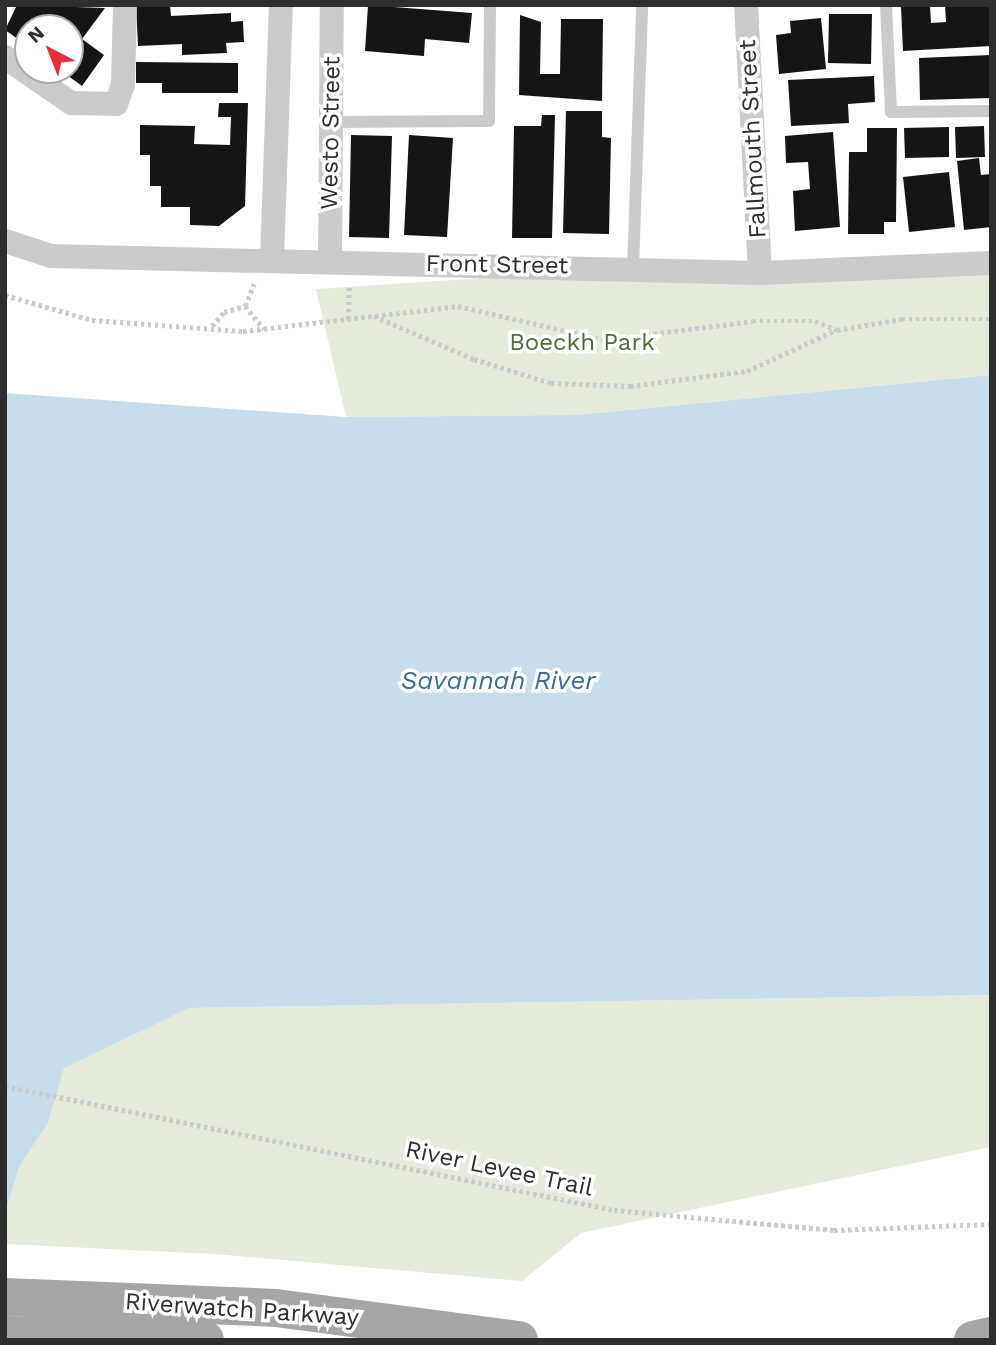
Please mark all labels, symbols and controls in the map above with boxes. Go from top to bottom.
north arrow [14,14,84,84]
text: N [23,21,49,48]
street label: Fallmouth Street [733,39,773,239]
street label: Westo Street [315,56,347,210]
street label: Front Street [425,249,569,281]
park label: Boeckh Park [509,329,655,357]
water label: Savannah River [401,665,595,697]
street label: River Levee Trail [402,1135,596,1203]
street label: Riverwatch Parkway [124,1287,360,1333]

